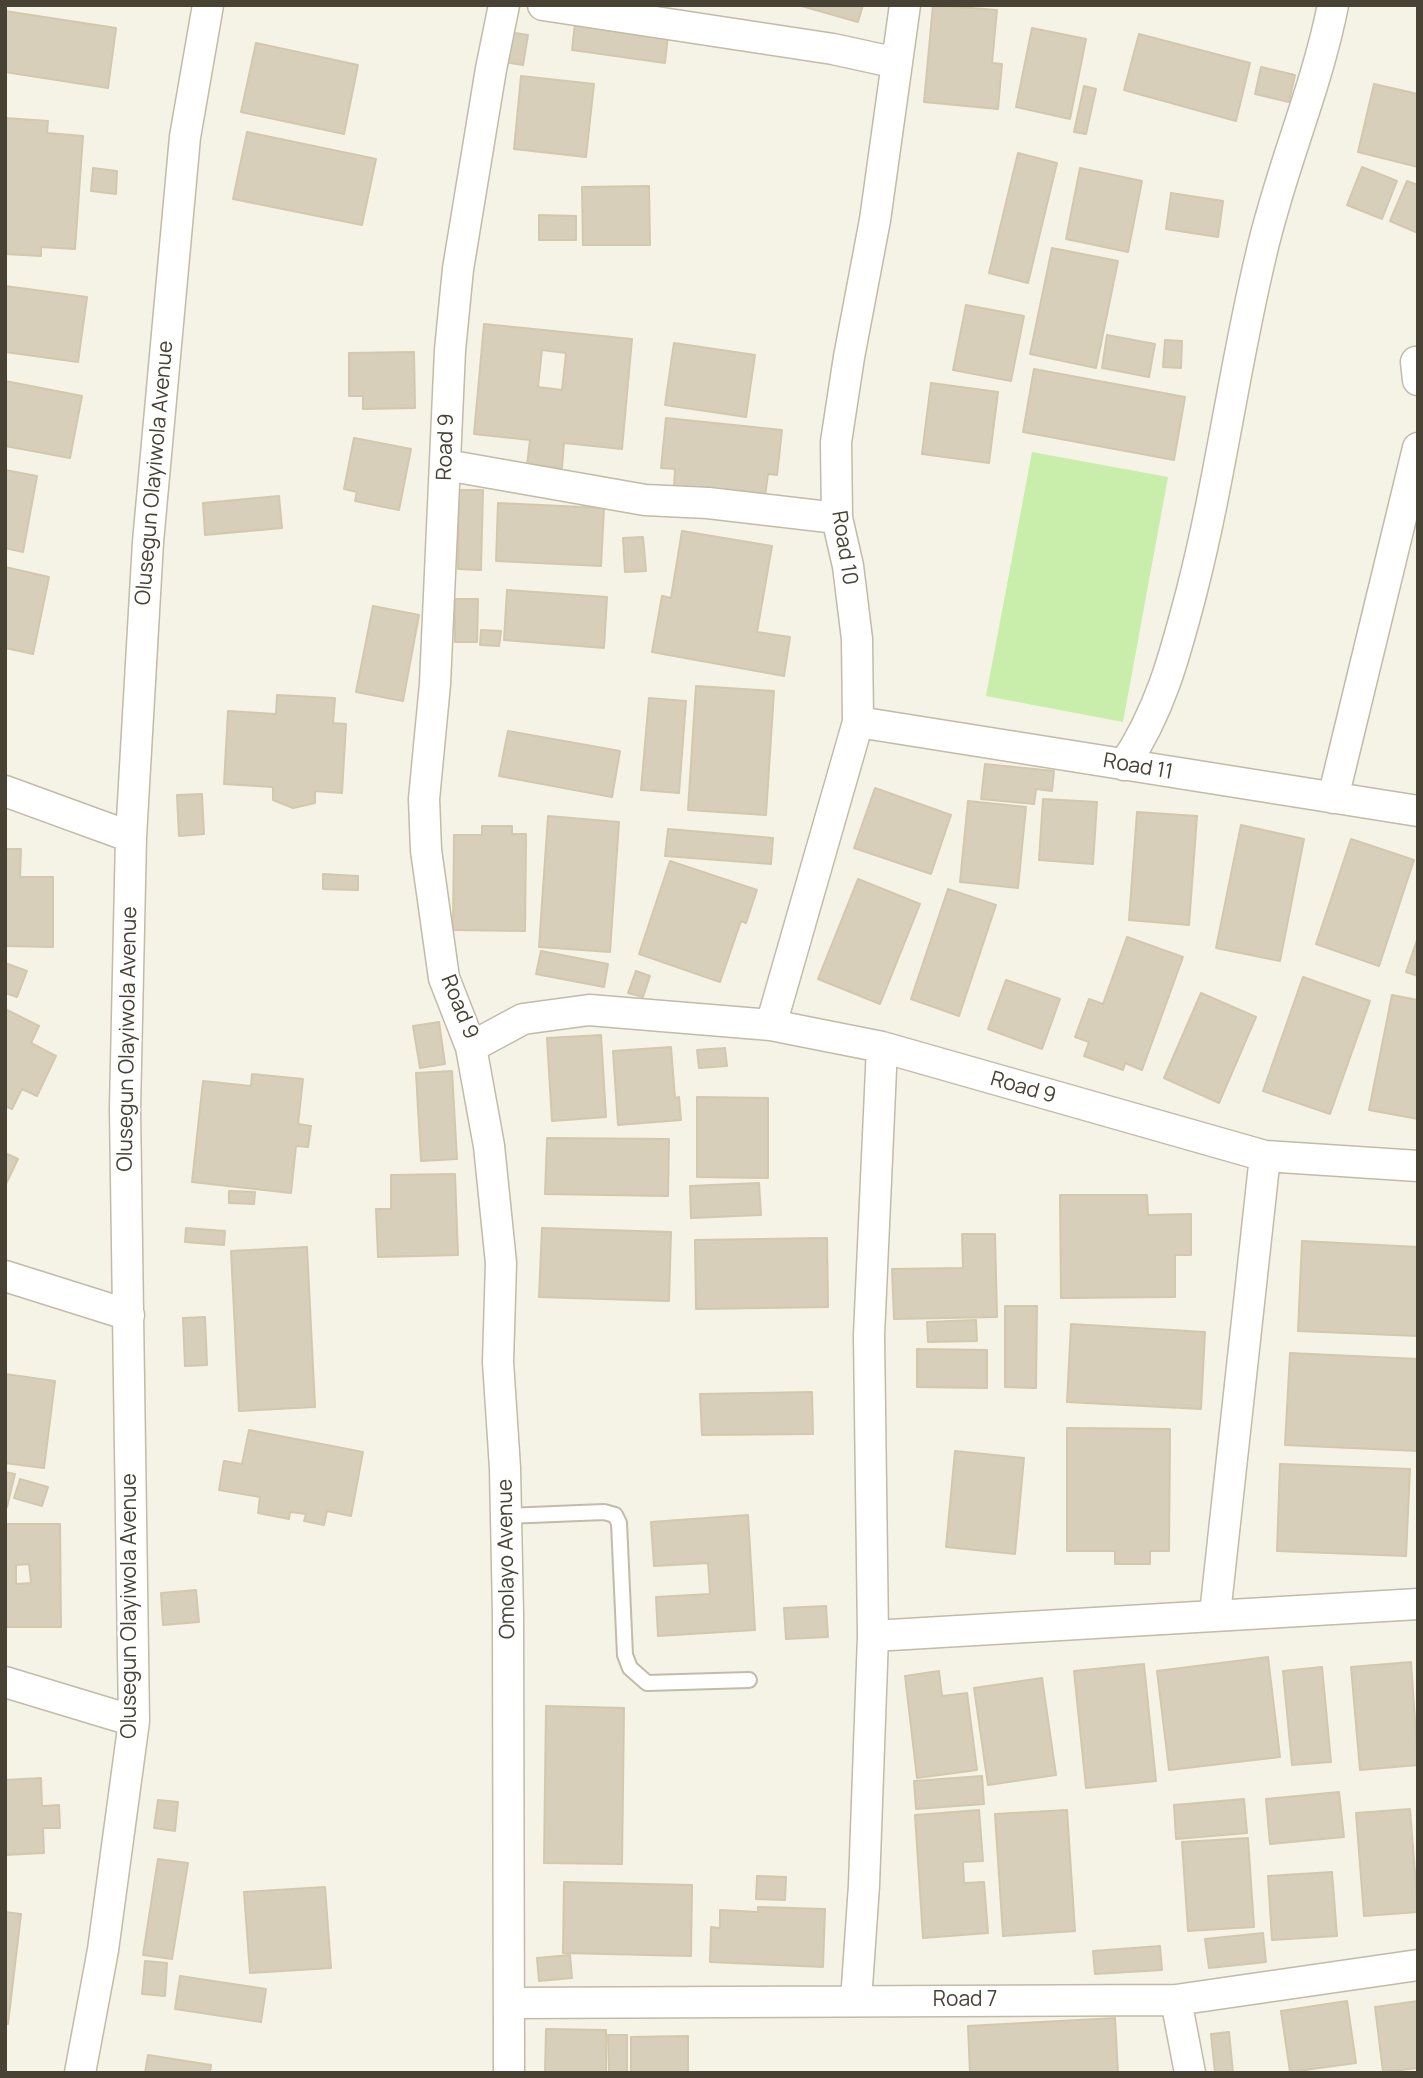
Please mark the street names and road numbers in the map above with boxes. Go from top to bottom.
street label: Olusegun Olayiwola Avenue [131,340,179,606]
street label: Road 9 [432,413,460,481]
street label: Road 10 [826,509,862,587]
street label: Road 11 [1101,748,1175,786]
street label: Olusegun Olayiwola Avenue [113,906,143,1172]
street label: Road 9 [435,971,483,1043]
street label: Road 9 [987,1067,1059,1109]
street label: Olusegun Olayiwola Avenue [117,1473,143,1739]
street label: Omolayo Avenue [493,1479,521,1639]
street label: Road 7 [933,1987,997,2013]

